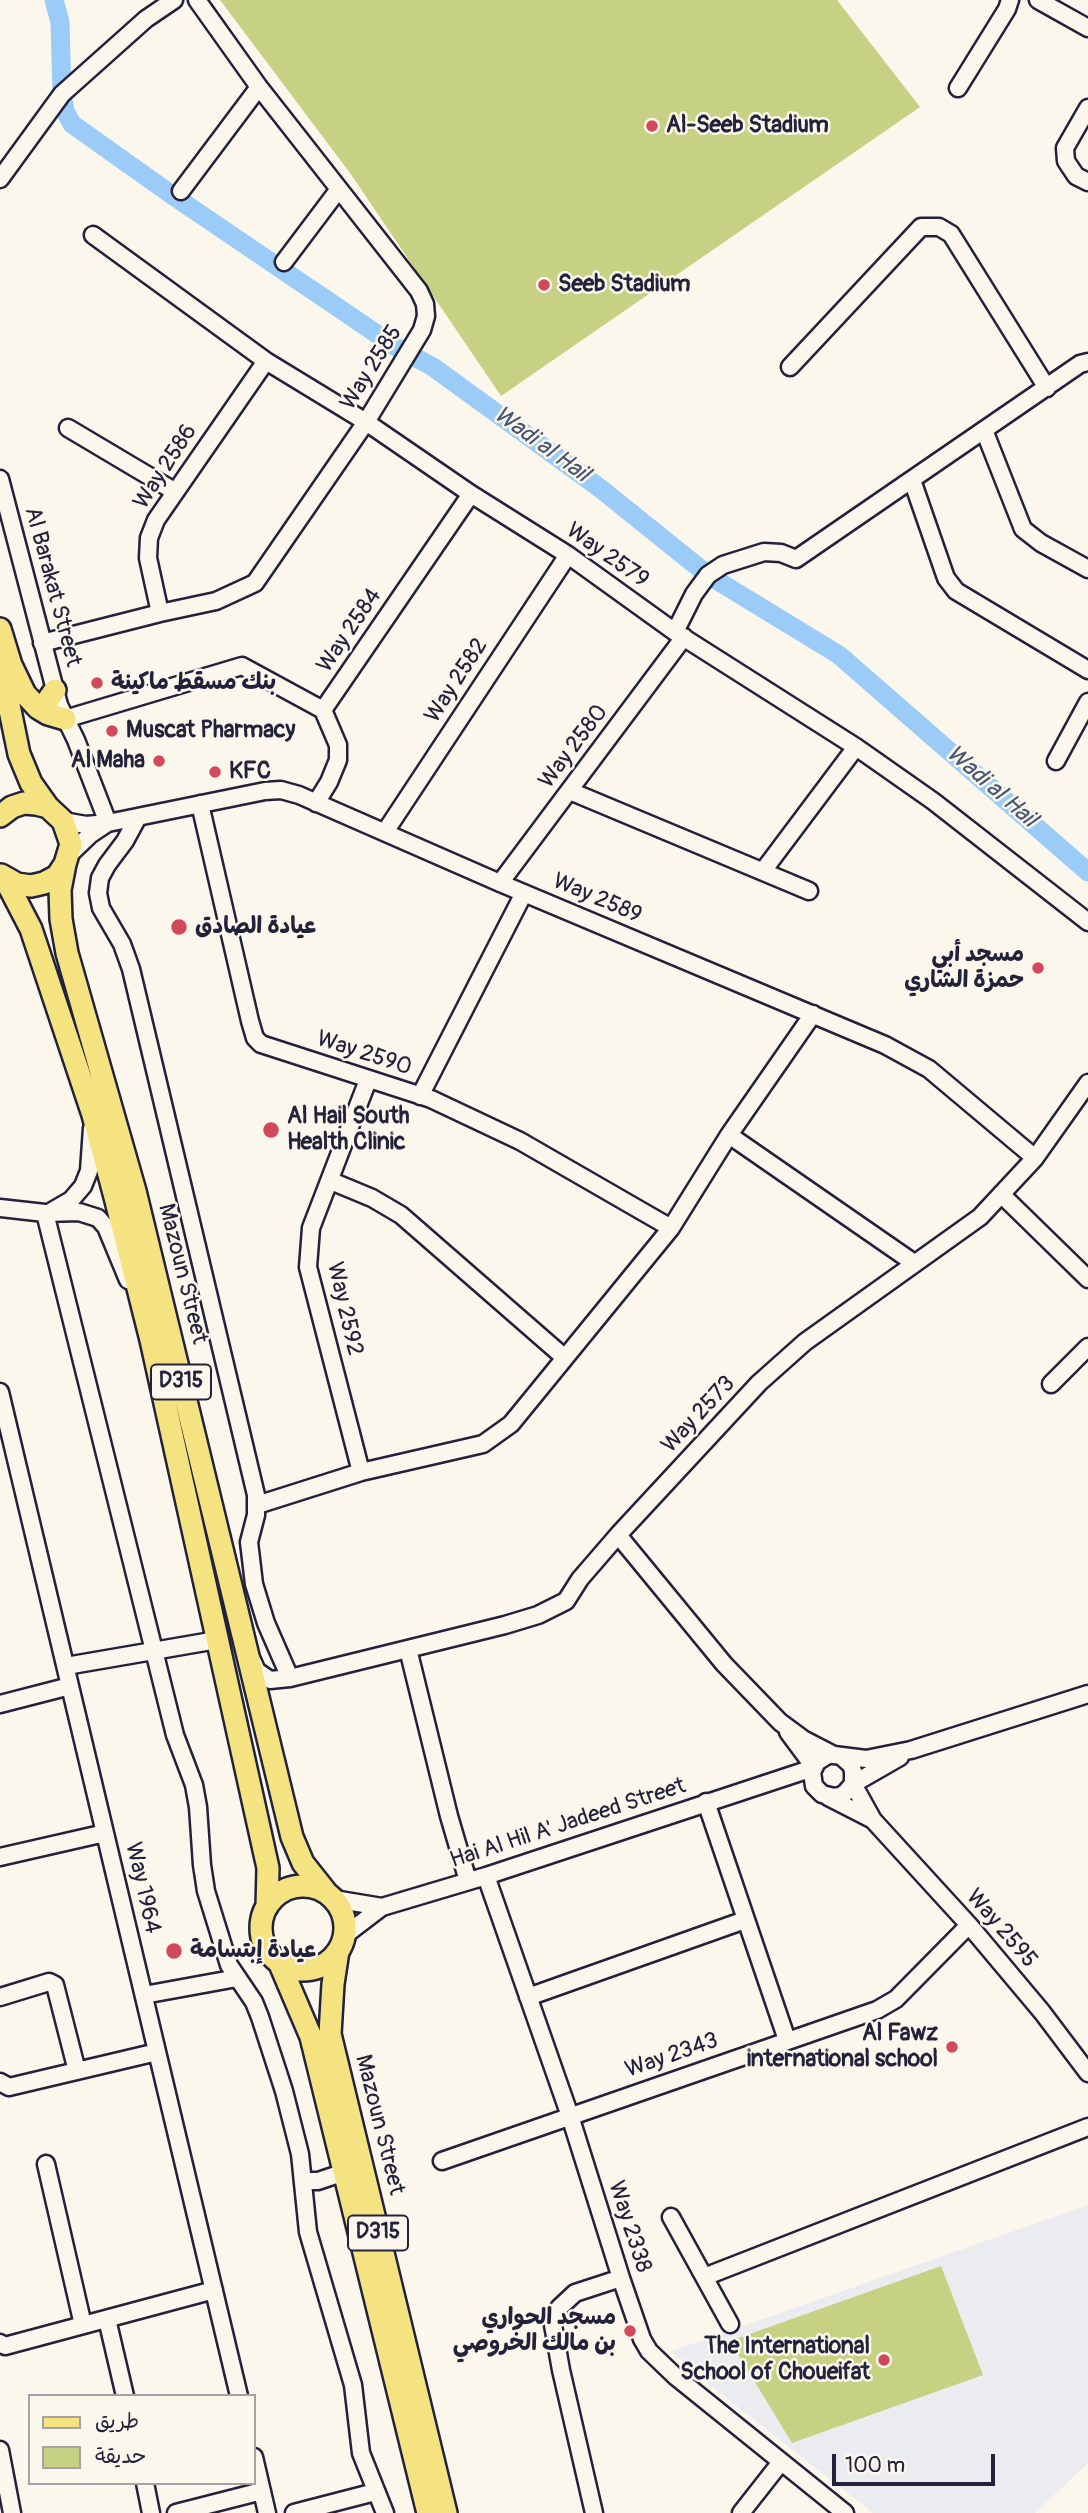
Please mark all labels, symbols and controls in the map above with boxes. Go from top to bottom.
place label: Al-Seeb Stadium [666,112,829,140]
marker: Al-Seeb Stadium [644,118,660,134]
place label: Seeb Stadium [558,271,690,299]
marker: Seeb Stadium [536,277,552,293]
street label: Way 2585 [335,321,409,415]
water label: Wadi al Hail [488,401,594,489]
street label: Way 2586 [128,419,204,515]
street label: Al Barakat Street [17,504,87,670]
street label: Way 2579 [560,518,654,594]
street label: Way 2584 [312,584,388,678]
street label: Way 2582 [420,634,494,728]
place label: بنك مسقط ماكينة [111,669,276,697]
marker: بنك مسقط ماكينة [89,675,105,691]
street label: Way 2580 [534,700,614,794]
place label: Muscat Pharmacy [126,717,295,745]
marker: Muscat Pharmacy [104,723,120,739]
water label: Wadi al Hail [940,740,1042,834]
place label: Al Maha [71,747,145,775]
marker: Al Maha [151,753,167,769]
place label: KFC [229,758,271,786]
marker: KFC [207,764,223,780]
street label: Way 2589 [548,868,646,930]
place label: عيادة الصادق [195,913,316,941]
marker: عيادة الصادق [169,917,189,937]
place label: مسجد أبي حمزة الشاري [904,941,1024,995]
marker: مسجد أبي حمزة الشاري [1030,960,1046,976]
street label: Way 2590 [313,1026,415,1082]
place label: Al Hail South Health Clinic [287,1103,410,1157]
marker: Al Hail South Health Clinic [261,1120,281,1140]
street label: Mazoun Street [151,1201,213,1347]
street label: Way 2592 [320,1260,368,1358]
road number: D315 [151,1364,211,1400]
street label: Way 2573 [656,1371,742,1459]
street label: Hai Al Hil A' Jadeed Street [447,1773,689,1875]
street label: Way 1964 [118,1840,166,1936]
street label: Way 2595 [959,1884,1043,1974]
place label: عيادة إبتسامة [190,1937,316,1965]
marker: عيادة إبتسامة [164,1941,184,1961]
place label: Al Fawz international school [747,2020,938,2074]
street label: Way 2343 [622,2027,722,2085]
marker: Al Fawz international school [944,2039,960,2055]
street label: Mazoun Street [348,2052,410,2198]
street label: Way 2338 [601,2178,657,2276]
road number: D315 [348,2216,408,2250]
place label: مسجد الحواري بن مالك الخروصي [453,2304,616,2358]
marker: مسجد الحواري بن مالك الخروصي [622,2323,638,2339]
place label: The International School of Choueifat [680,2333,870,2387]
marker: The International School of Choueifat [876,2352,892,2368]
legend [28,2394,256,2485]
text: طريق [95,2408,139,2435]
scale bar [836,2440,999,2484]
text: حديقة [95,2443,146,2470]
text: 100 m [845,2452,905,2479]

